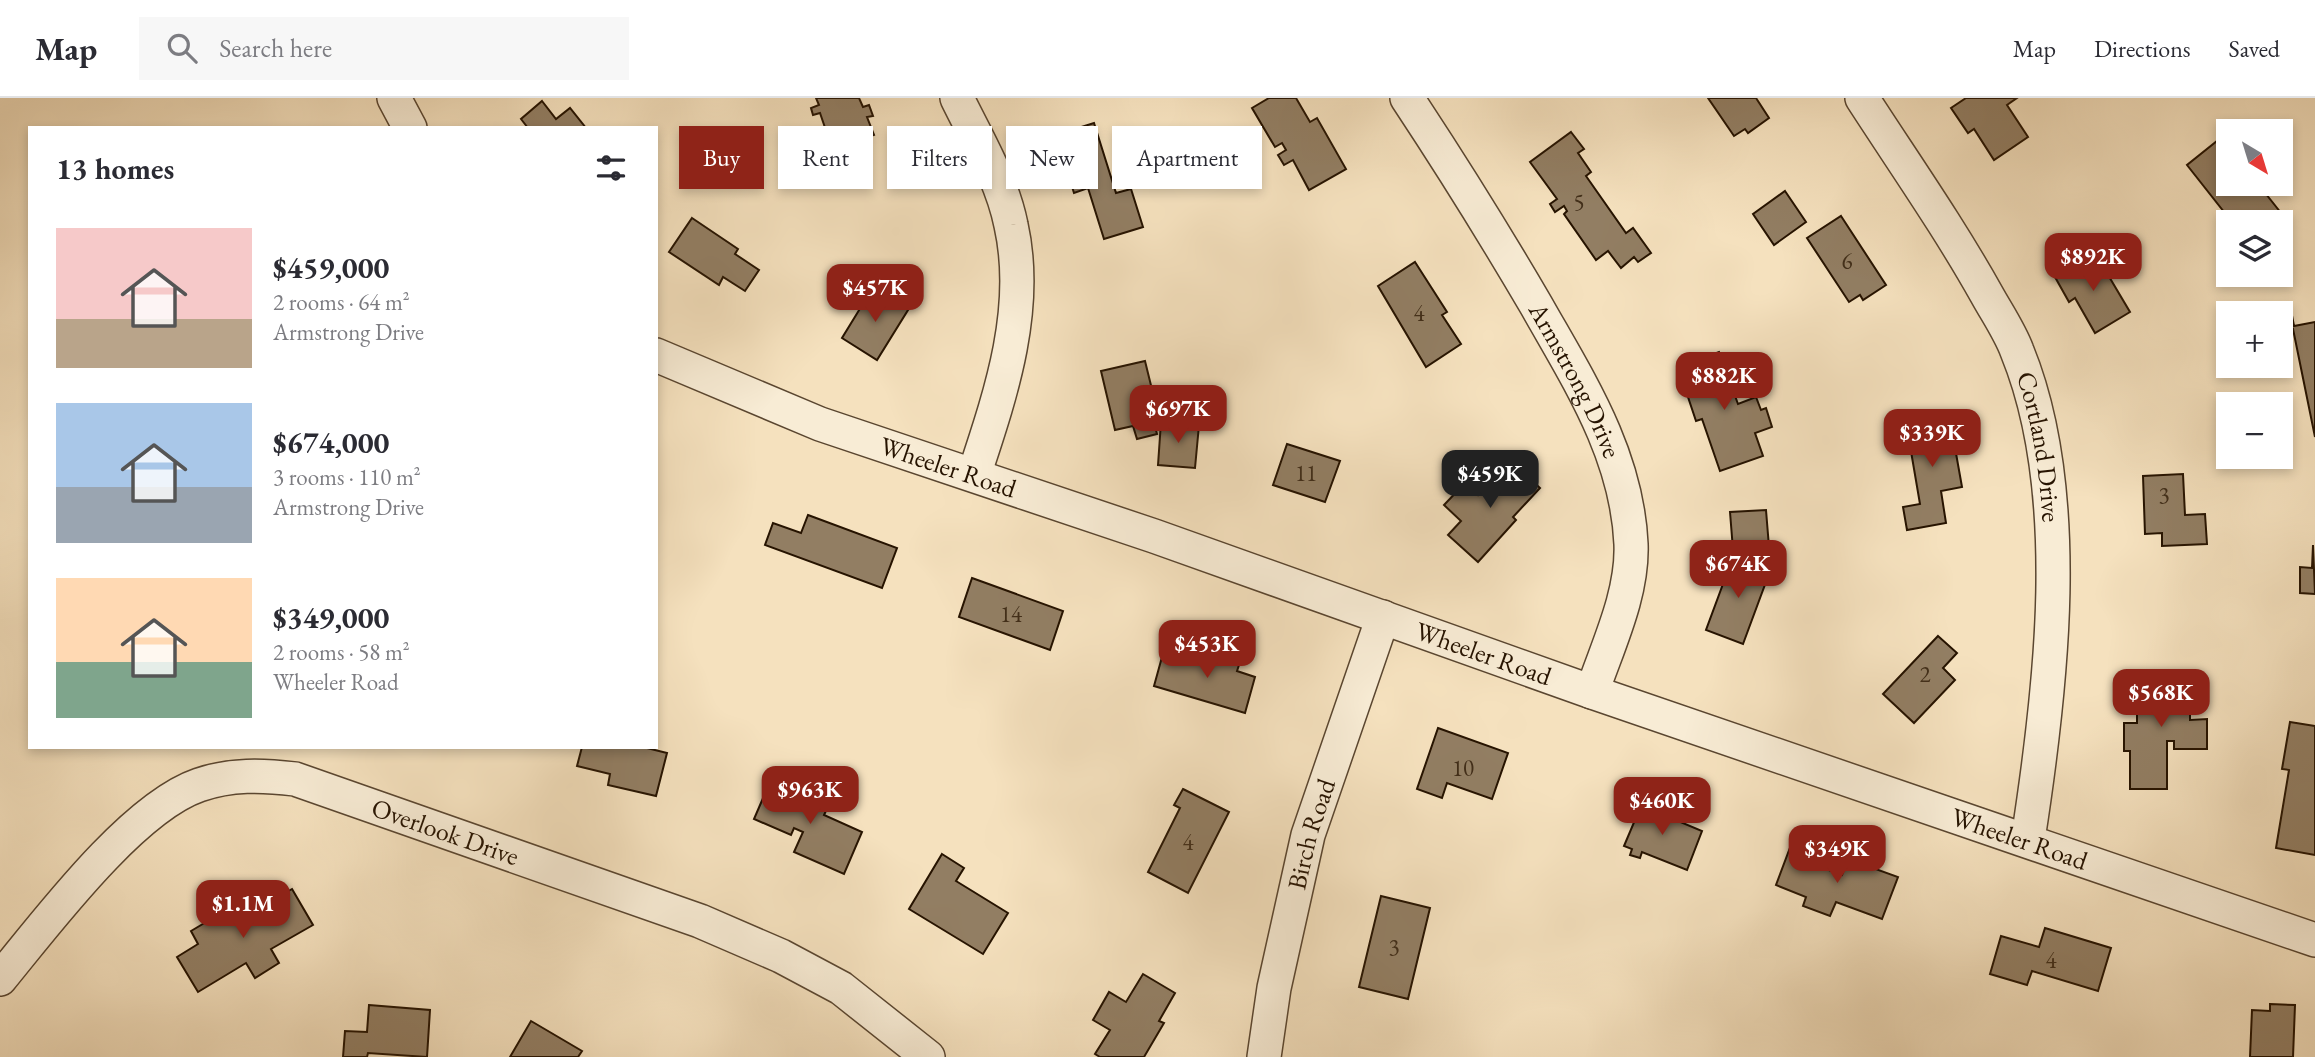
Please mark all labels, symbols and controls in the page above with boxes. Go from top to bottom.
search box [139,17,629,80]
text: Map [35,27,97,70]
icon: search [163,29,201,67]
text: Search here [219,31,332,65]
text: Map [2013,33,2056,64]
text: Directions [2094,33,2191,64]
text: Saved [2229,33,2280,64]
north arrow [2216,119,2292,196]
map controls [2216,119,2293,469]
chip: Buy [679,126,764,189]
chip: Rent [778,126,873,189]
chip: Filters [887,126,992,189]
chip: New [1006,126,1098,189]
chip: Apartment [1112,126,1262,189]
text: 13 homes [56,149,174,188]
icon: filters [592,149,630,187]
house number: 5 [1573,187,1585,217]
button: layers [2216,210,2293,287]
pin: $892K [2044,234,2142,293]
text: $892K [2061,241,2125,271]
house number: 6 [1841,246,1853,276]
text: $459,000 [273,248,389,287]
icon: home [112,256,196,340]
pin: $457K [826,264,924,324]
text: $457K [843,272,907,302]
text: 2 rooms · 64 m² [273,287,410,317]
street label: Armstrong Drive [1521,295,1629,463]
house number: 4 [1413,298,1425,328]
button: + [2216,301,2293,378]
text: Armstrong Drive [273,317,424,347]
pin: $882K [1675,352,1773,412]
text: $882K [1692,360,1756,390]
street label: Cortland Drive [2009,367,2069,523]
pin: $697K [1129,386,1227,445]
button: − [2216,392,2293,469]
text: $697K [1146,393,1210,423]
pin: $339K [1883,410,1981,469]
text: $339K [1900,417,1964,447]
text: $674,000 [273,423,389,462]
street label: Wheeler Road [875,428,1022,506]
icon: home [112,431,196,515]
pin: $459K [1441,450,1539,510]
house number: 11 [1295,458,1317,488]
text: $459K [1458,458,1522,488]
text: 3 rooms · 110 m² [273,462,421,492]
house number: 3 [2158,480,2170,510]
text: Armstrong Drive [273,492,424,522]
pin: $674K [1689,540,1787,600]
text: $674K [1706,548,1770,578]
text: $349,000 [273,598,389,637]
house number: 14 [1000,599,1023,629]
icon: home [112,606,196,690]
street label: Wheeler Road [1411,614,1557,693]
pin: $453K [1158,620,1256,680]
text: $453K [1175,628,1239,658]
text: 2 rooms · 58 m² [273,637,410,667]
house number: 2 [1919,659,1931,689]
text: Wheeler Road [273,667,399,697]
pin: $568K [2112,670,2210,729]
text: $568K [2129,677,2193,707]
house number: 10 [1452,753,1474,783]
pin: $963K [761,766,859,826]
street label: Birch Road [1279,773,1343,893]
text: $963K [778,774,842,804]
pin: $460K [1613,778,1711,837]
text: $460K [1630,785,1694,815]
street label: Overlook Drive [367,790,524,873]
street label: Wheeler Road [1947,799,2093,878]
pin: $349K [1788,826,1886,885]
house number: 4 [1182,827,1194,857]
text: $349K [1805,833,1869,863]
pin: $1.1M [194,880,292,940]
text: $1.1M [212,888,274,918]
house number: 3 [1388,932,1400,962]
house number: 4 [2045,945,2057,975]

